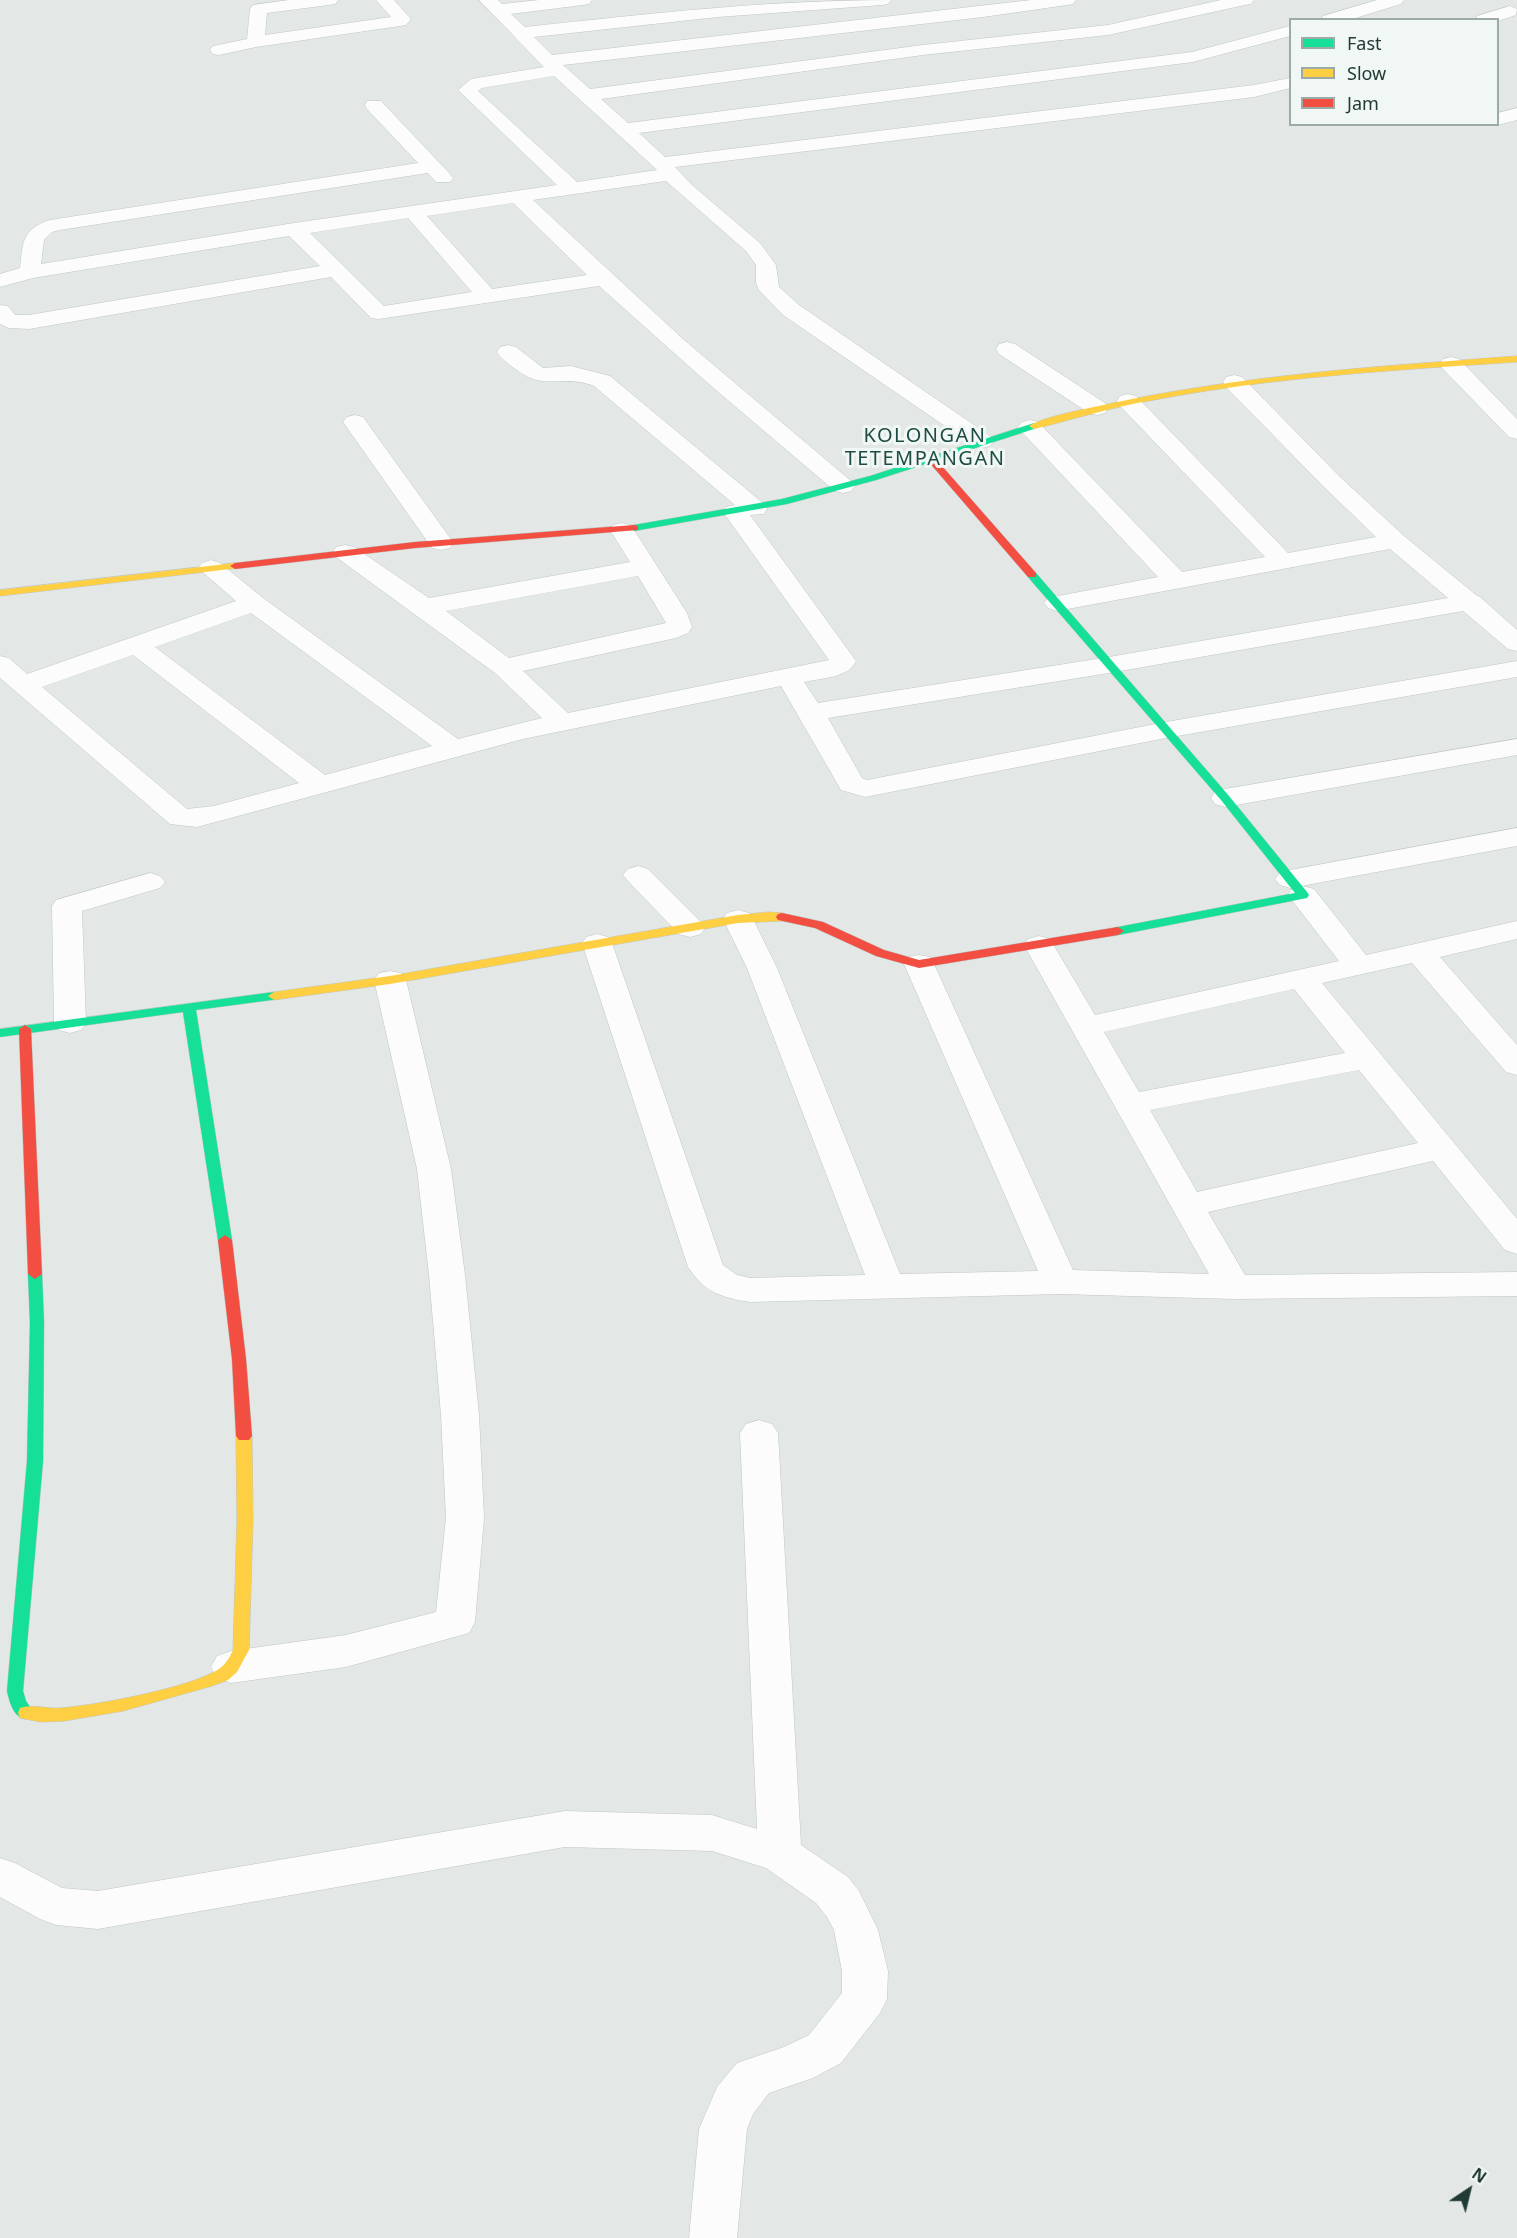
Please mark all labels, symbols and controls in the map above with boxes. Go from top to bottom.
legend [1289,18,1499,126]
text: Fast [1347,31,1382,55]
text: Slow [1347,61,1386,85]
text: Jam [1347,91,1379,115]
district label: KOLONGAN TETEMPANGAN [845,424,1005,471]
north arrow [1439,2160,1499,2220]
text: N [1468,2163,1491,2188]

